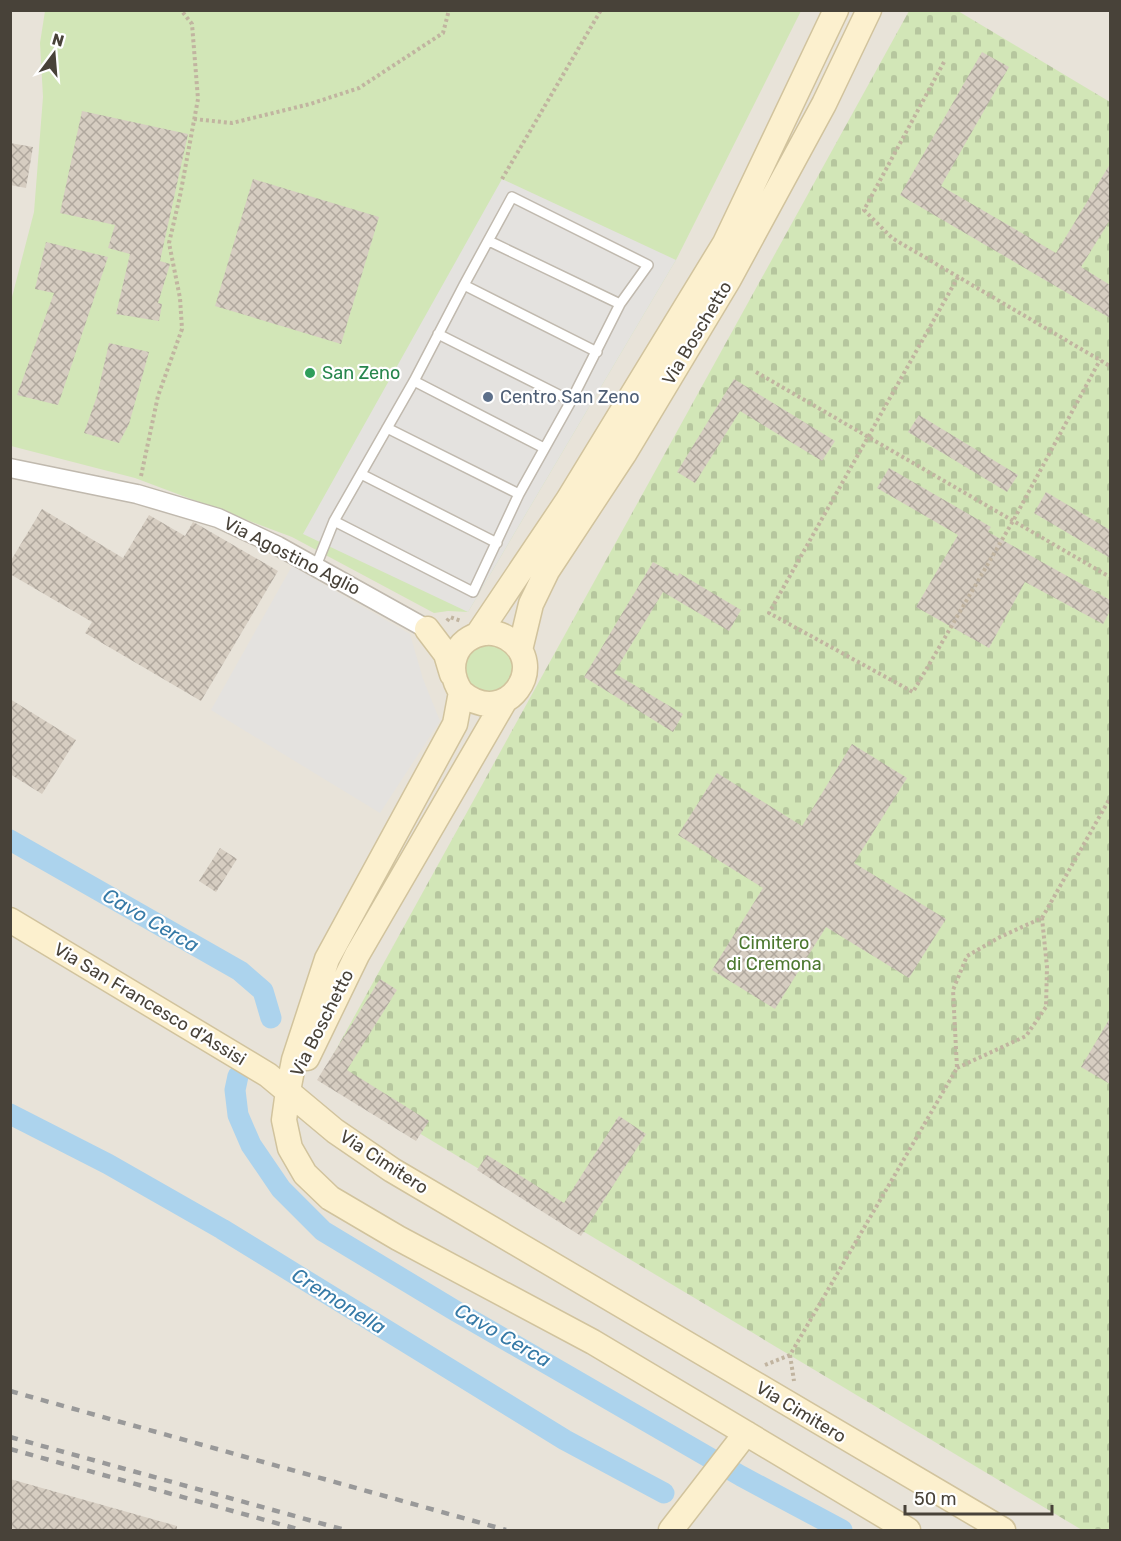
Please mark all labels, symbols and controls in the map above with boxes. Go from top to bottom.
north arrow [24,24,84,84]
text: N [50,29,66,51]
street label: Via Boschetto [657,277,737,389]
place label: San Zeno [322,362,400,384]
marker: San Zeno [303,366,317,380]
place label: Centro San Zeno [500,386,640,408]
marker: Centro San Zeno [481,390,495,404]
street label: Via Agostino Aglio [220,512,364,600]
water label: Cavo Cerca [99,883,204,957]
park label: Cimitero di Cremona [726,932,822,975]
street label: Via San Francesco d'Assisi [50,938,250,1070]
street label: Via Boschetto [286,966,358,1080]
street label: Via Cimitero [336,1125,432,1199]
water label: Cremonella [288,1263,391,1339]
water label: Cavo Cerca [451,1298,556,1372]
street label: Via Cimitero [752,1376,850,1448]
scale bar [905,1478,1052,1516]
text: 50 m [914,1488,957,1510]

